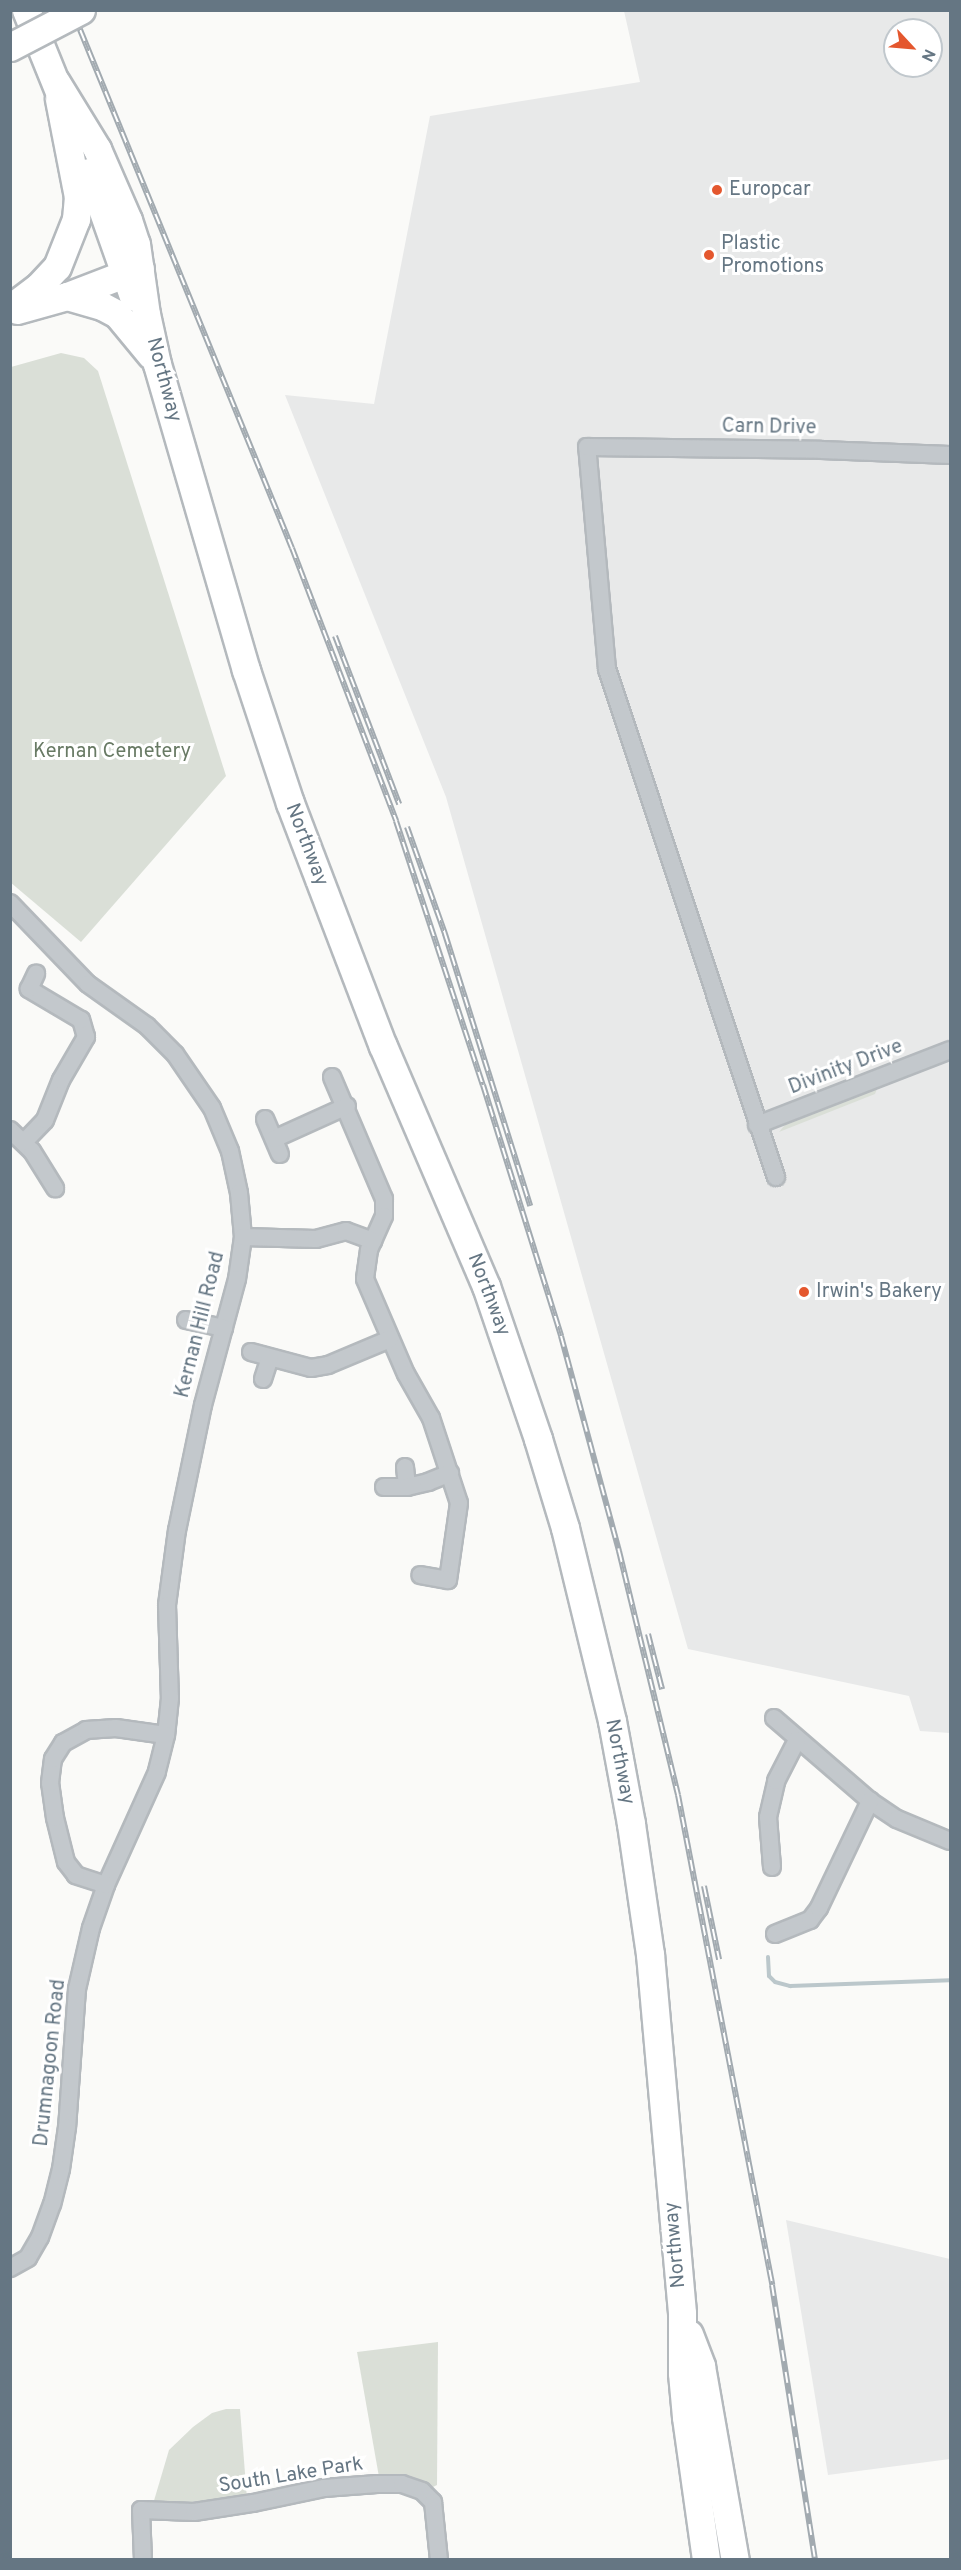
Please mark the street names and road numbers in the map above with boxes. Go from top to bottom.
street label: Northway [140,335,186,425]
street label: Carn Drive [721,415,817,441]
street label: Northway [279,800,333,890]
street label: Divinity Drive [786,1035,906,1101]
street label: Kernan Hill Road [171,1249,231,1401]
street label: Northway [461,1250,515,1340]
street label: Northway [599,1717,639,1807]
street label: Drumnagoon Road [30,1978,72,2148]
street label: Northway [660,2201,692,2289]
street label: South Lake Park [217,2453,365,2499]

